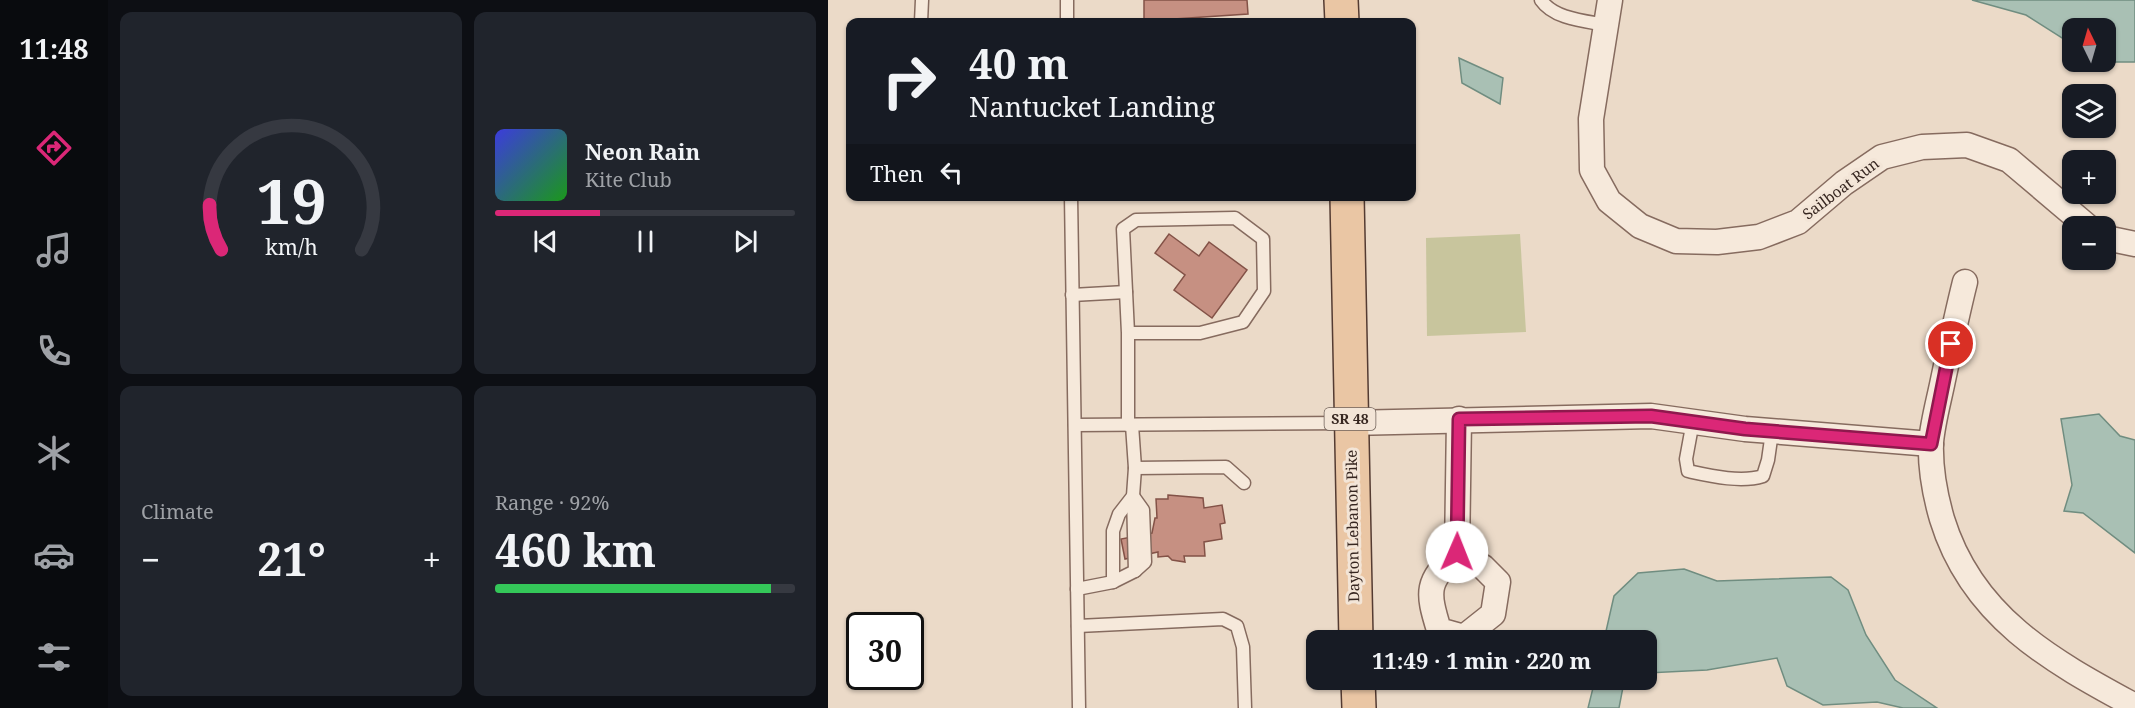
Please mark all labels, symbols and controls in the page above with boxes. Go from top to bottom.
north arrow [2062,18,2116,72]
map controls [2062,18,2116,270]
text: 11:48 [19,30,89,67]
text: 40 m [969,34,1069,91]
icon: right [870,42,948,120]
button: layers [2062,84,2116,138]
text: Nantucket Landing [969,88,1215,125]
icon: directions [33,127,75,169]
text: Neon Rain [585,136,700,166]
button: + [2062,150,2116,204]
street label: Sailboat Run [1798,153,1883,223]
icon: left [935,156,968,189]
text: 19 [256,157,326,242]
text: Then [870,158,923,188]
text: Kite Club [585,166,672,193]
button: − [2062,216,2116,270]
icon: previous [529,225,562,258]
icon: pause [629,225,662,258]
icon: next [729,225,762,258]
icon: music [33,229,75,271]
text: km/h [265,233,318,262]
pin [1925,318,1976,369]
icon: arrive [1934,327,1967,360]
icon: phone [33,330,75,372]
road number: SR 48 [1324,408,1376,430]
icon: climate [33,432,75,474]
street label: Dayton Lebanon Pike [1341,450,1363,602]
text: Range · 92% [495,489,609,516]
text: Climate [141,498,214,525]
text: 460 km [495,519,656,580]
position arrow [1425,520,1489,584]
text: 21° [257,528,326,589]
icon: car [33,534,75,576]
text: − [141,537,160,582]
text: + [423,537,441,582]
speed limit sign: 30 [846,612,924,690]
icon: filters [33,636,75,678]
text: 11:49 · 1 min · 220 m [1372,645,1591,675]

